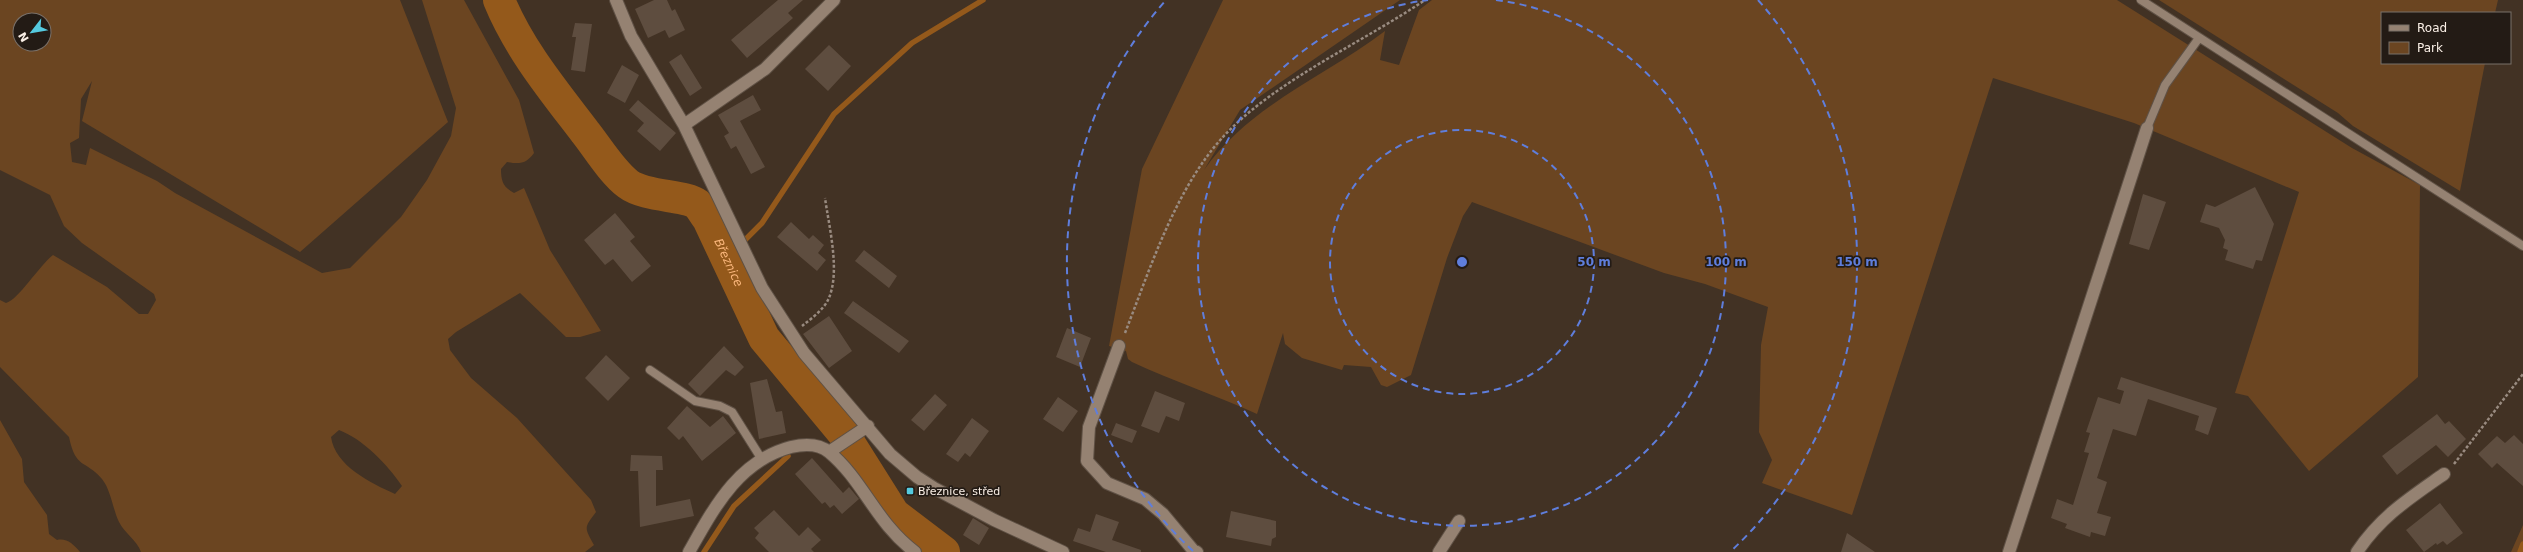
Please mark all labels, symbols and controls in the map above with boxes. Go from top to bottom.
north arrow [12,12,52,52]
legend [2381,12,2511,64]
text: Road [2417,21,2447,35]
text: N [16,30,32,44]
text: Park [2417,41,2443,55]
water label: Březnice [711,236,746,289]
centre of rings [1455,255,1469,269]
text: 50 m [1577,255,1611,269]
text: 100 m [1705,255,1747,269]
text: 150 m [1836,255,1878,269]
place label: Březnice, střed [918,485,1000,498]
marker: Březnice, střed [905,486,915,496]

